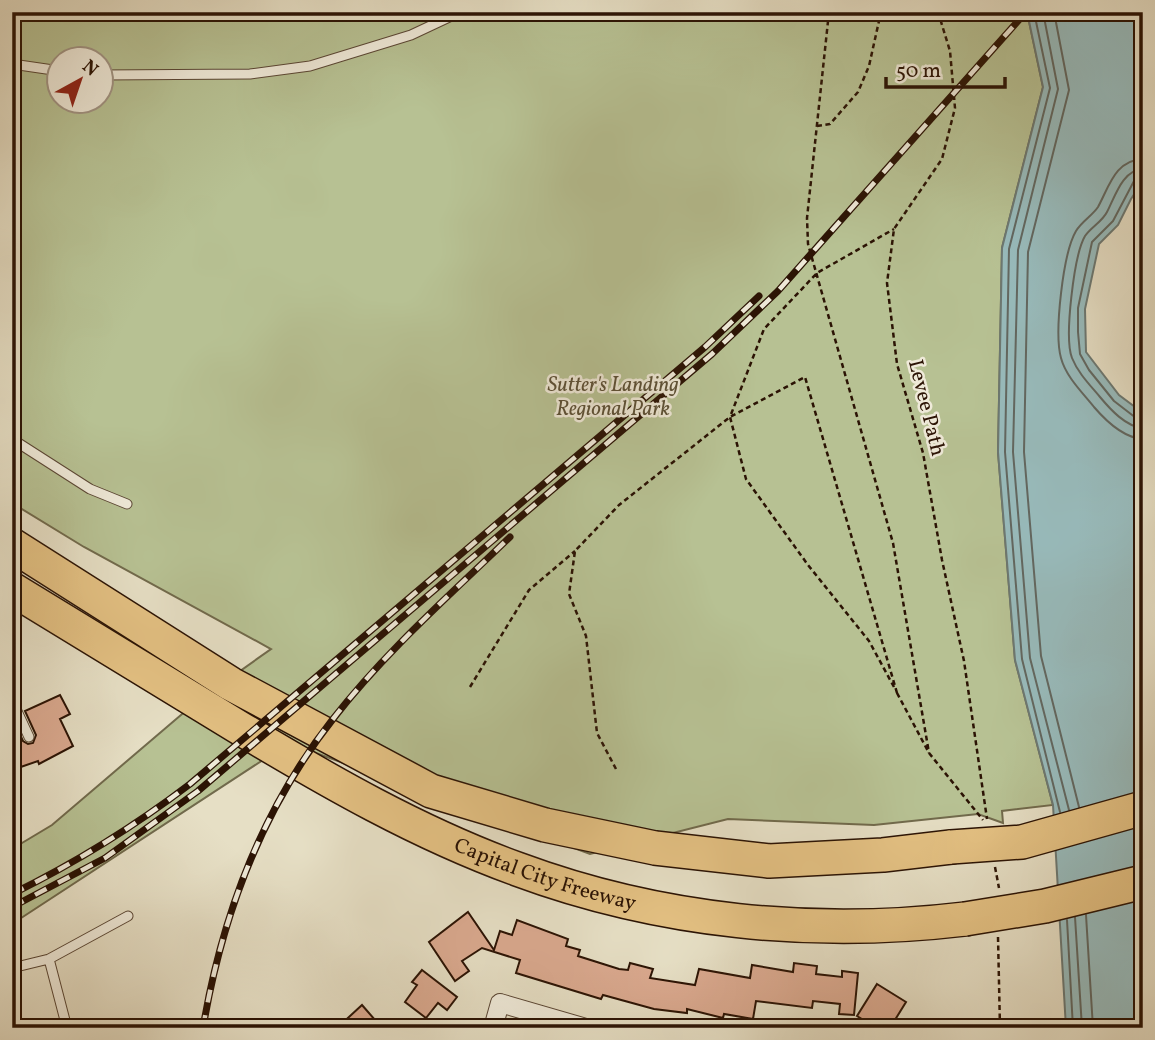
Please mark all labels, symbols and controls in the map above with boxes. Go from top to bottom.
north arrow [46,46,116,116]
scale bar [886,46,1004,90]
text: N [76,54,103,83]
text: 50 m [896,57,941,86]
street label: Levee Path [900,357,952,459]
park label: Sutter's Landing Regional Park [547,371,679,424]
street label: Capital City Freeway [449,831,640,918]

